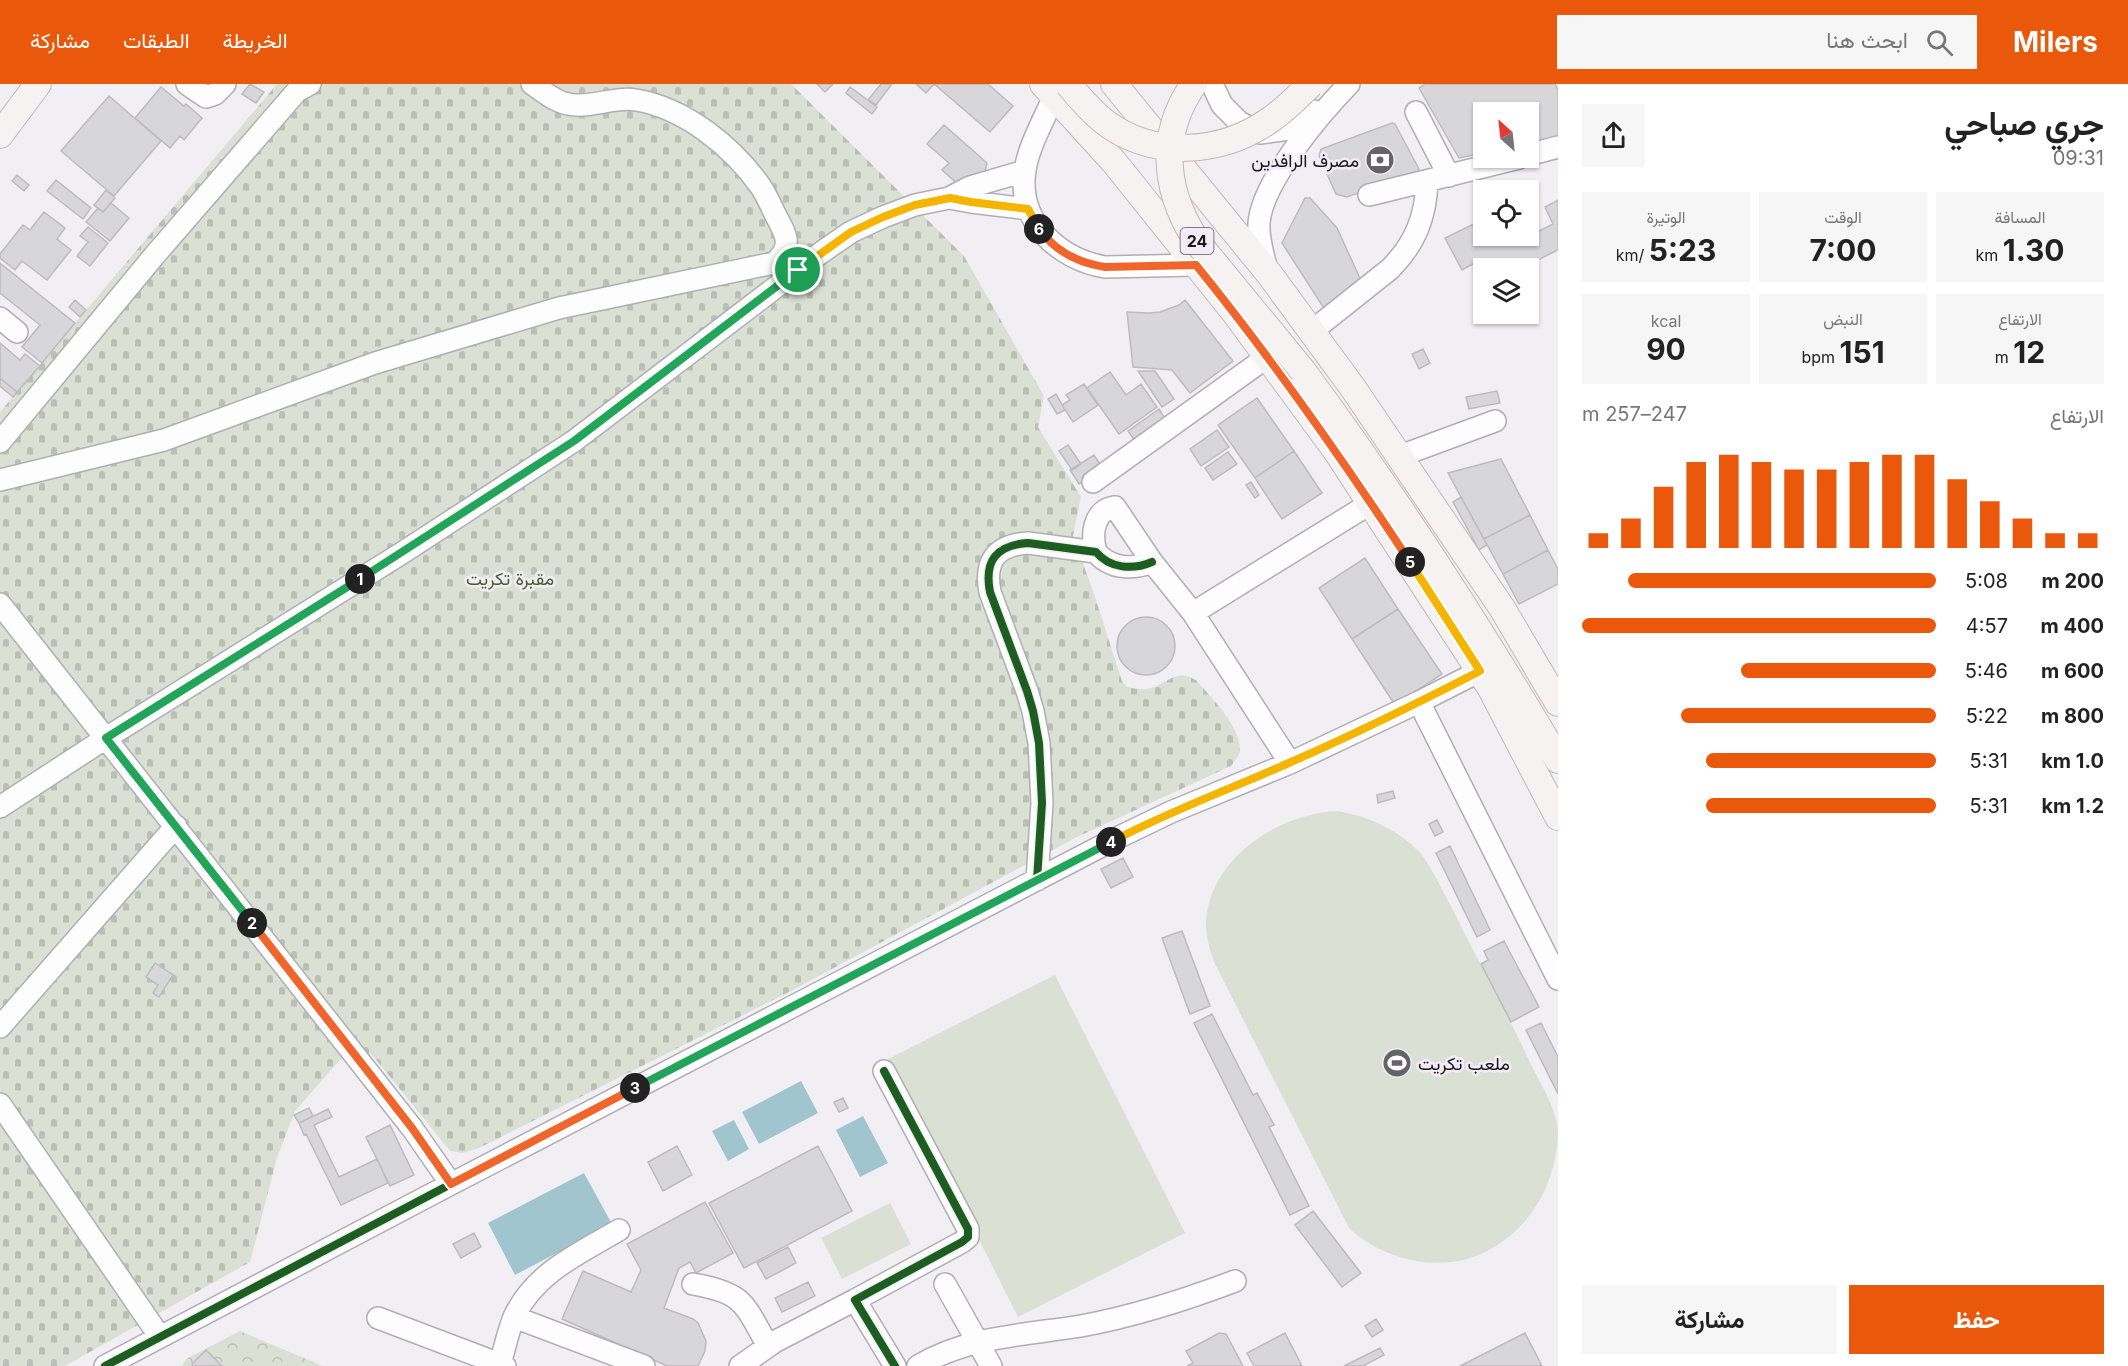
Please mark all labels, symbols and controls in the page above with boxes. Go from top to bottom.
search box [1557,15,1977,69]
text: Milers [2013,25,2098,59]
icon: search [1923,26,1956,59]
text: ابحث هنا [1826,27,1908,53]
text: مشاركة [30,28,90,53]
text: الطبقات [123,28,190,53]
text: الخريطة [223,28,288,53]
north arrow [1473,102,1539,168]
map controls [1473,102,1539,324]
text: جري صباحي [1944,103,2104,143]
button: share [1582,104,1645,167]
bank icon: مصرف الرافدين [1364,144,1396,176]
text: 09:31 [2053,146,2104,170]
place label: مصرف الرافدين [1251,150,1359,172]
button: locate [1473,180,1539,246]
text: الوتيرة [1646,207,1686,227]
text: الوقت [1824,207,1862,227]
text: المسافة [1995,207,2045,227]
pin: 6 [1024,214,1054,244]
text: 6 [1034,219,1044,239]
road number: 24 [1180,228,1214,254]
text: 5:23 [1649,232,1716,268]
text: 7:00 [1810,232,1876,268]
text: 1.30 [2003,232,2065,268]
pin [772,244,823,295]
text: /km [1616,245,1649,265]
text: km [1975,245,2003,265]
icon: arrive [781,253,814,286]
button: layers [1473,258,1539,324]
text: النبض [1823,309,1863,329]
text: الارتفاع [1998,309,2042,329]
text: kcal [1651,311,1681,331]
text: 90 [1646,331,1686,367]
text: 151 [1840,334,1885,370]
text: 12 [2013,334,2045,370]
text: bpm [1801,347,1840,367]
text: m [1995,347,2013,367]
text: 247–257 m [1582,402,1687,426]
text: الارتفاع [2050,404,2104,428]
pin: 5 [1395,547,1425,577]
text: 5 [1405,552,1415,572]
pin: 1 [345,564,375,594]
park label: مقبرة تكريت [466,568,554,590]
text: 1 [357,569,363,589]
text: 5:08 [1965,569,2008,593]
text: 200 m [2041,569,2104,593]
text: 4:57 [1966,614,2008,638]
text: 400 m [2040,614,2104,638]
text: 5:46 [1965,659,2008,683]
text: 600 m [2041,659,2104,683]
text: 5:22 [1966,704,2008,728]
text: 800 m [2041,704,2104,728]
text: 5:31 [1970,749,2008,773]
text: 1.0 km [2041,749,2104,773]
text: 5:31 [1970,794,2008,818]
text: 1.2 km [2041,794,2104,818]
pin: 4 [1096,827,1126,857]
text: 4 [1106,832,1116,852]
pin: 2 [237,908,267,938]
text: 2 [247,913,257,933]
sports icon: ملعب تكريت [1381,1047,1413,1079]
place label: ملعب تكريت [1418,1053,1510,1075]
pin: 3 [620,1073,650,1103]
text: 3 [630,1078,640,1098]
button: مشاركة [1582,1285,1837,1354]
button: حفظ [1849,1285,2104,1354]

